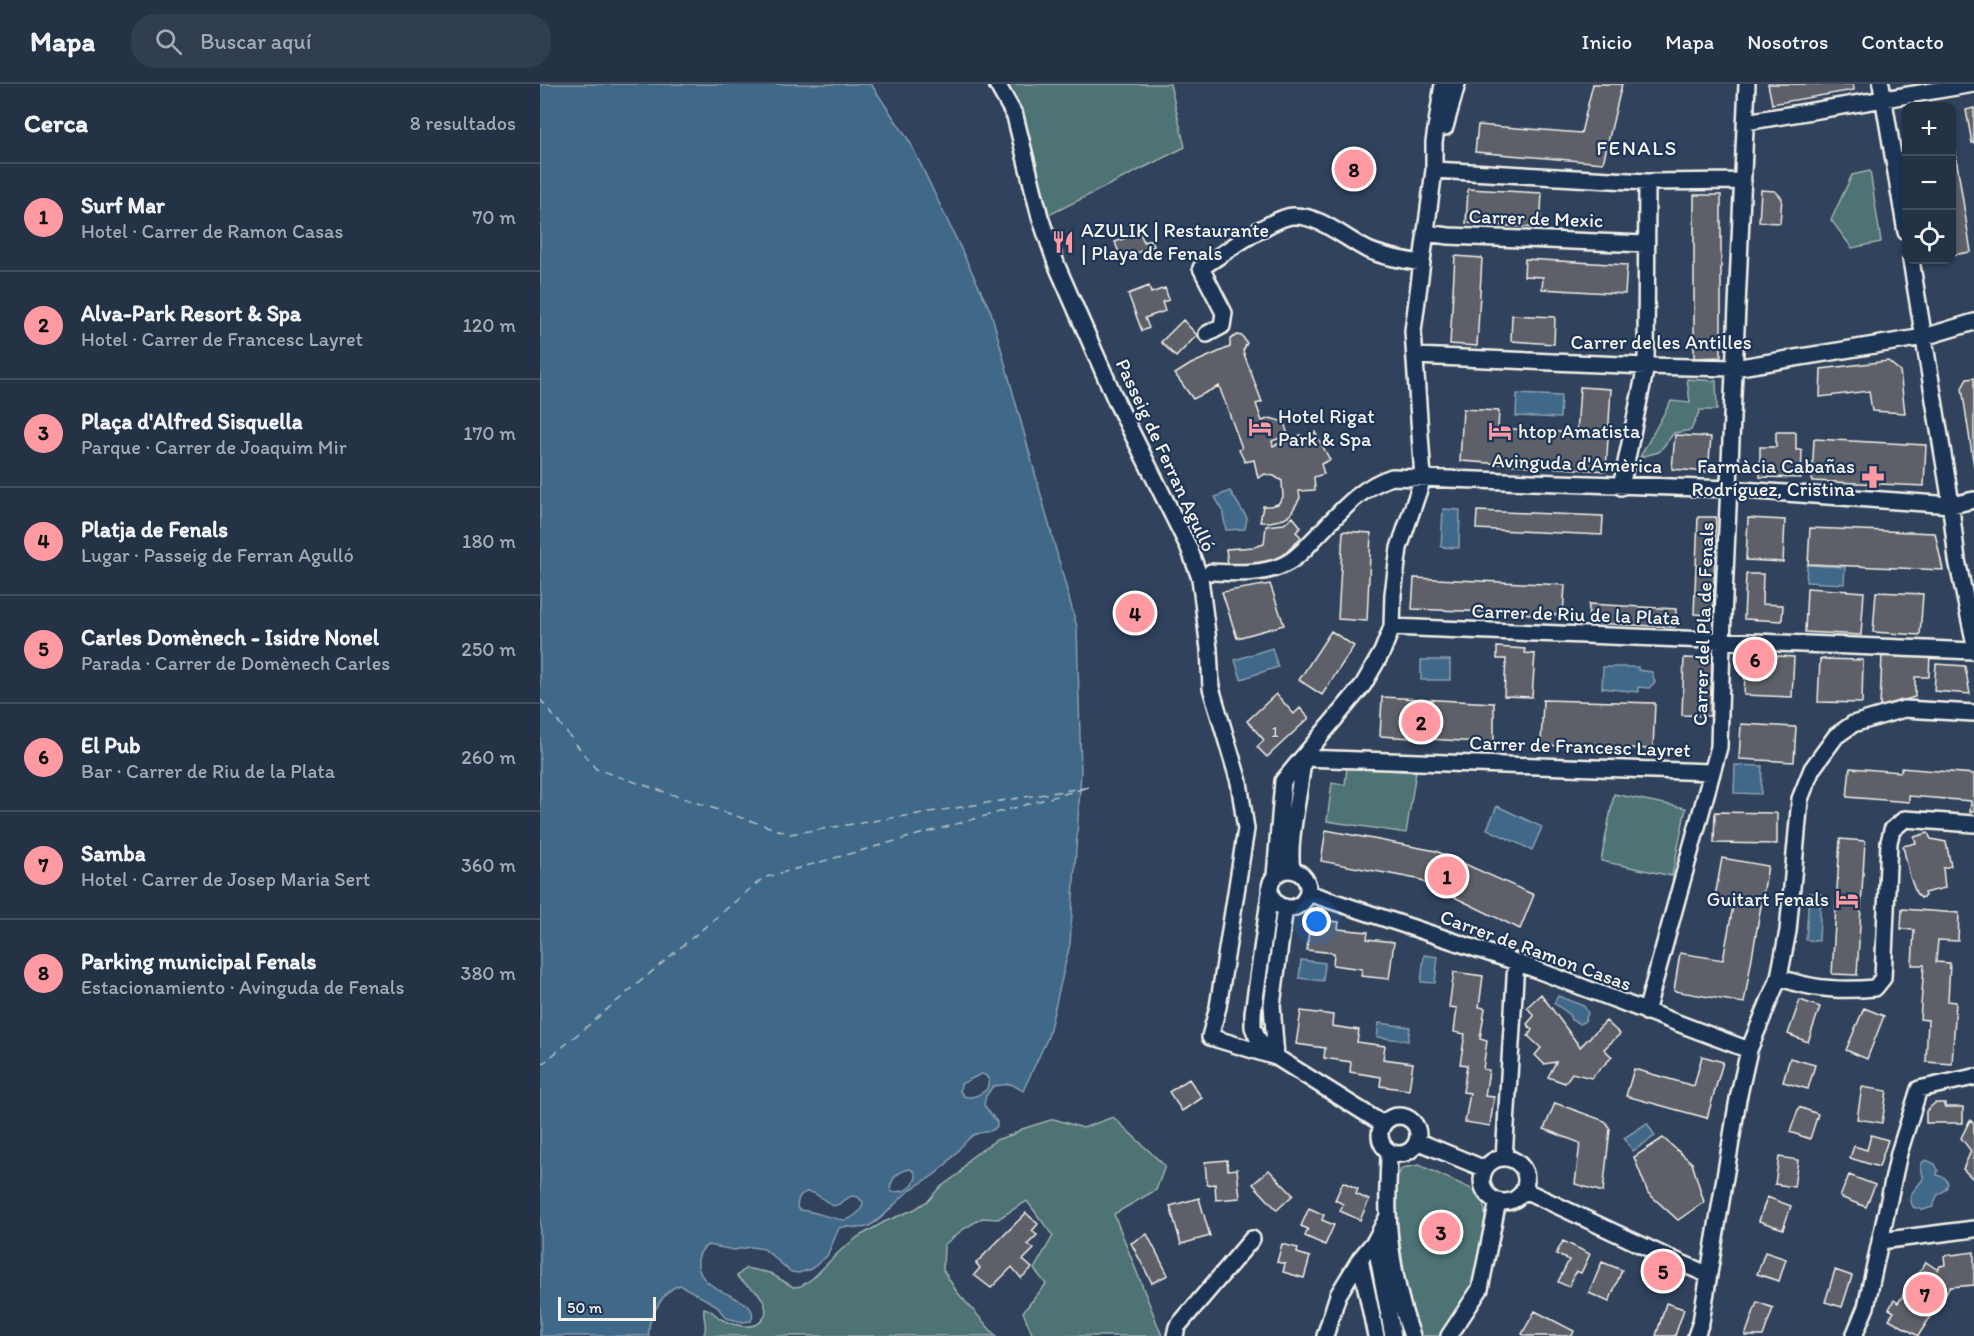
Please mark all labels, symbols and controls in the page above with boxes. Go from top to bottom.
search box [131,14,551,68]
text: Mapa [30,24,95,58]
icon: search [152,25,185,58]
text: Buscar aquí [200,28,311,55]
text: Inicio [1582,29,1632,54]
text: Mapa [1665,29,1714,54]
text: Nosotros [1747,29,1828,54]
text: Contacto [1861,29,1944,54]
map controls [1902,102,1956,264]
button: + [1902,102,1956,156]
text: Cerca [24,107,88,139]
text: 8 resultados [410,111,516,135]
district label: FENALS [1596,135,1678,160]
pin: 8 [1334,146,1374,191]
button: − [1902,156,1956,210]
text: Surf Mar [81,192,165,219]
street label: Carrer de Mexic [1468,204,1604,232]
text: 1 [39,205,48,229]
text: 70 m [472,205,516,229]
button: locate [1902,210,1956,264]
place label: AZULIK | Restaurante | Playa de Fenals [1081,218,1269,265]
text: Hotel · Carrer de Ramon Casas [81,219,343,243]
restaurant icon: AZULIK | Restaurante | Playa de Fenals [1050,229,1076,255]
text: Alva-Park Resort & Spa [81,300,301,327]
text: 2 [38,313,49,337]
text: 120 m [463,313,516,337]
text: Hotel · Carrer de Francesc Layret [81,327,363,351]
street label: Carrer de les Antilles [1570,330,1752,354]
street label: Passeig de Ferran Agulló [1111,355,1221,555]
place label: Hotel Rigat Park & Spa [1278,404,1375,451]
text: Plaça d'Alfred Sisquella [81,408,303,435]
hotel icon: Hotel Rigat Park & Spa [1247,414,1273,440]
hotel icon: htop Amatista [1487,418,1513,444]
place label: htop Amatista [1518,419,1641,443]
text: 3 [38,421,49,445]
text: 170 m [463,421,516,445]
text: Parque · Carrer de Joaquim Mir [81,435,347,459]
street label: Avinguda d'Amèrica [1491,448,1663,478]
place label: Farmàcia Cabañas Rodríguez, Cristina [1692,454,1856,501]
pharmacy icon: Farmàcia Cabañas Rodríguez, Cristina [1860,464,1886,490]
text: Platja de Fenals [81,516,228,543]
street label: Carrer del Pla de Fenals [1687,521,1719,726]
text: 4 [37,529,50,553]
text: 180 m [462,529,516,553]
text: Lugar · Passeig de Ferran Agulló [81,543,354,567]
pin: 4 [1116,590,1154,636]
street label: Carrer de Riu de la Plata [1471,598,1682,630]
text: Carles Domènech - Isidre Nonel [81,624,379,651]
pin: 6 [1736,636,1774,682]
text: 5 [38,637,49,661]
text: 250 m [461,637,516,661]
text: Parada · Carrer de Domènech Carles [81,651,390,675]
pin: 2 [1402,700,1440,744]
house number: 1 [1271,722,1279,741]
street label: Carrer de Francesc Layret [1469,730,1691,762]
text: El Pub [81,732,141,759]
text: 6 [38,745,49,769]
text: 260 m [461,745,516,769]
text: Bar · Carrer de Riu de la Plata [81,759,335,783]
text: Samba [81,840,146,867]
text: 7 [39,853,48,877]
text: 360 m [461,853,516,877]
pin: 1 [1428,854,1466,898]
text: Hotel · Carrer de Josep Maria Sert [81,867,370,891]
hotel icon: Guitart Fenals [1834,886,1860,912]
place label: Guitart Fenals [1707,887,1829,911]
street label: Carrer de Ramon Casas [1437,904,1635,996]
your location [1302,907,1331,936]
text: Parking municipal Fenals [81,948,317,975]
text: 8 [38,961,49,985]
text: 380 m [461,961,516,985]
text: Estacionamiento · Avinguda de Fenals [81,975,404,999]
pin: 3 [1422,1210,1460,1254]
pin: 5 [1644,1248,1682,1294]
pin: 7 [1906,1272,1944,1316]
scale bar [558,1294,656,1322]
text: 50 m [567,1298,602,1317]

